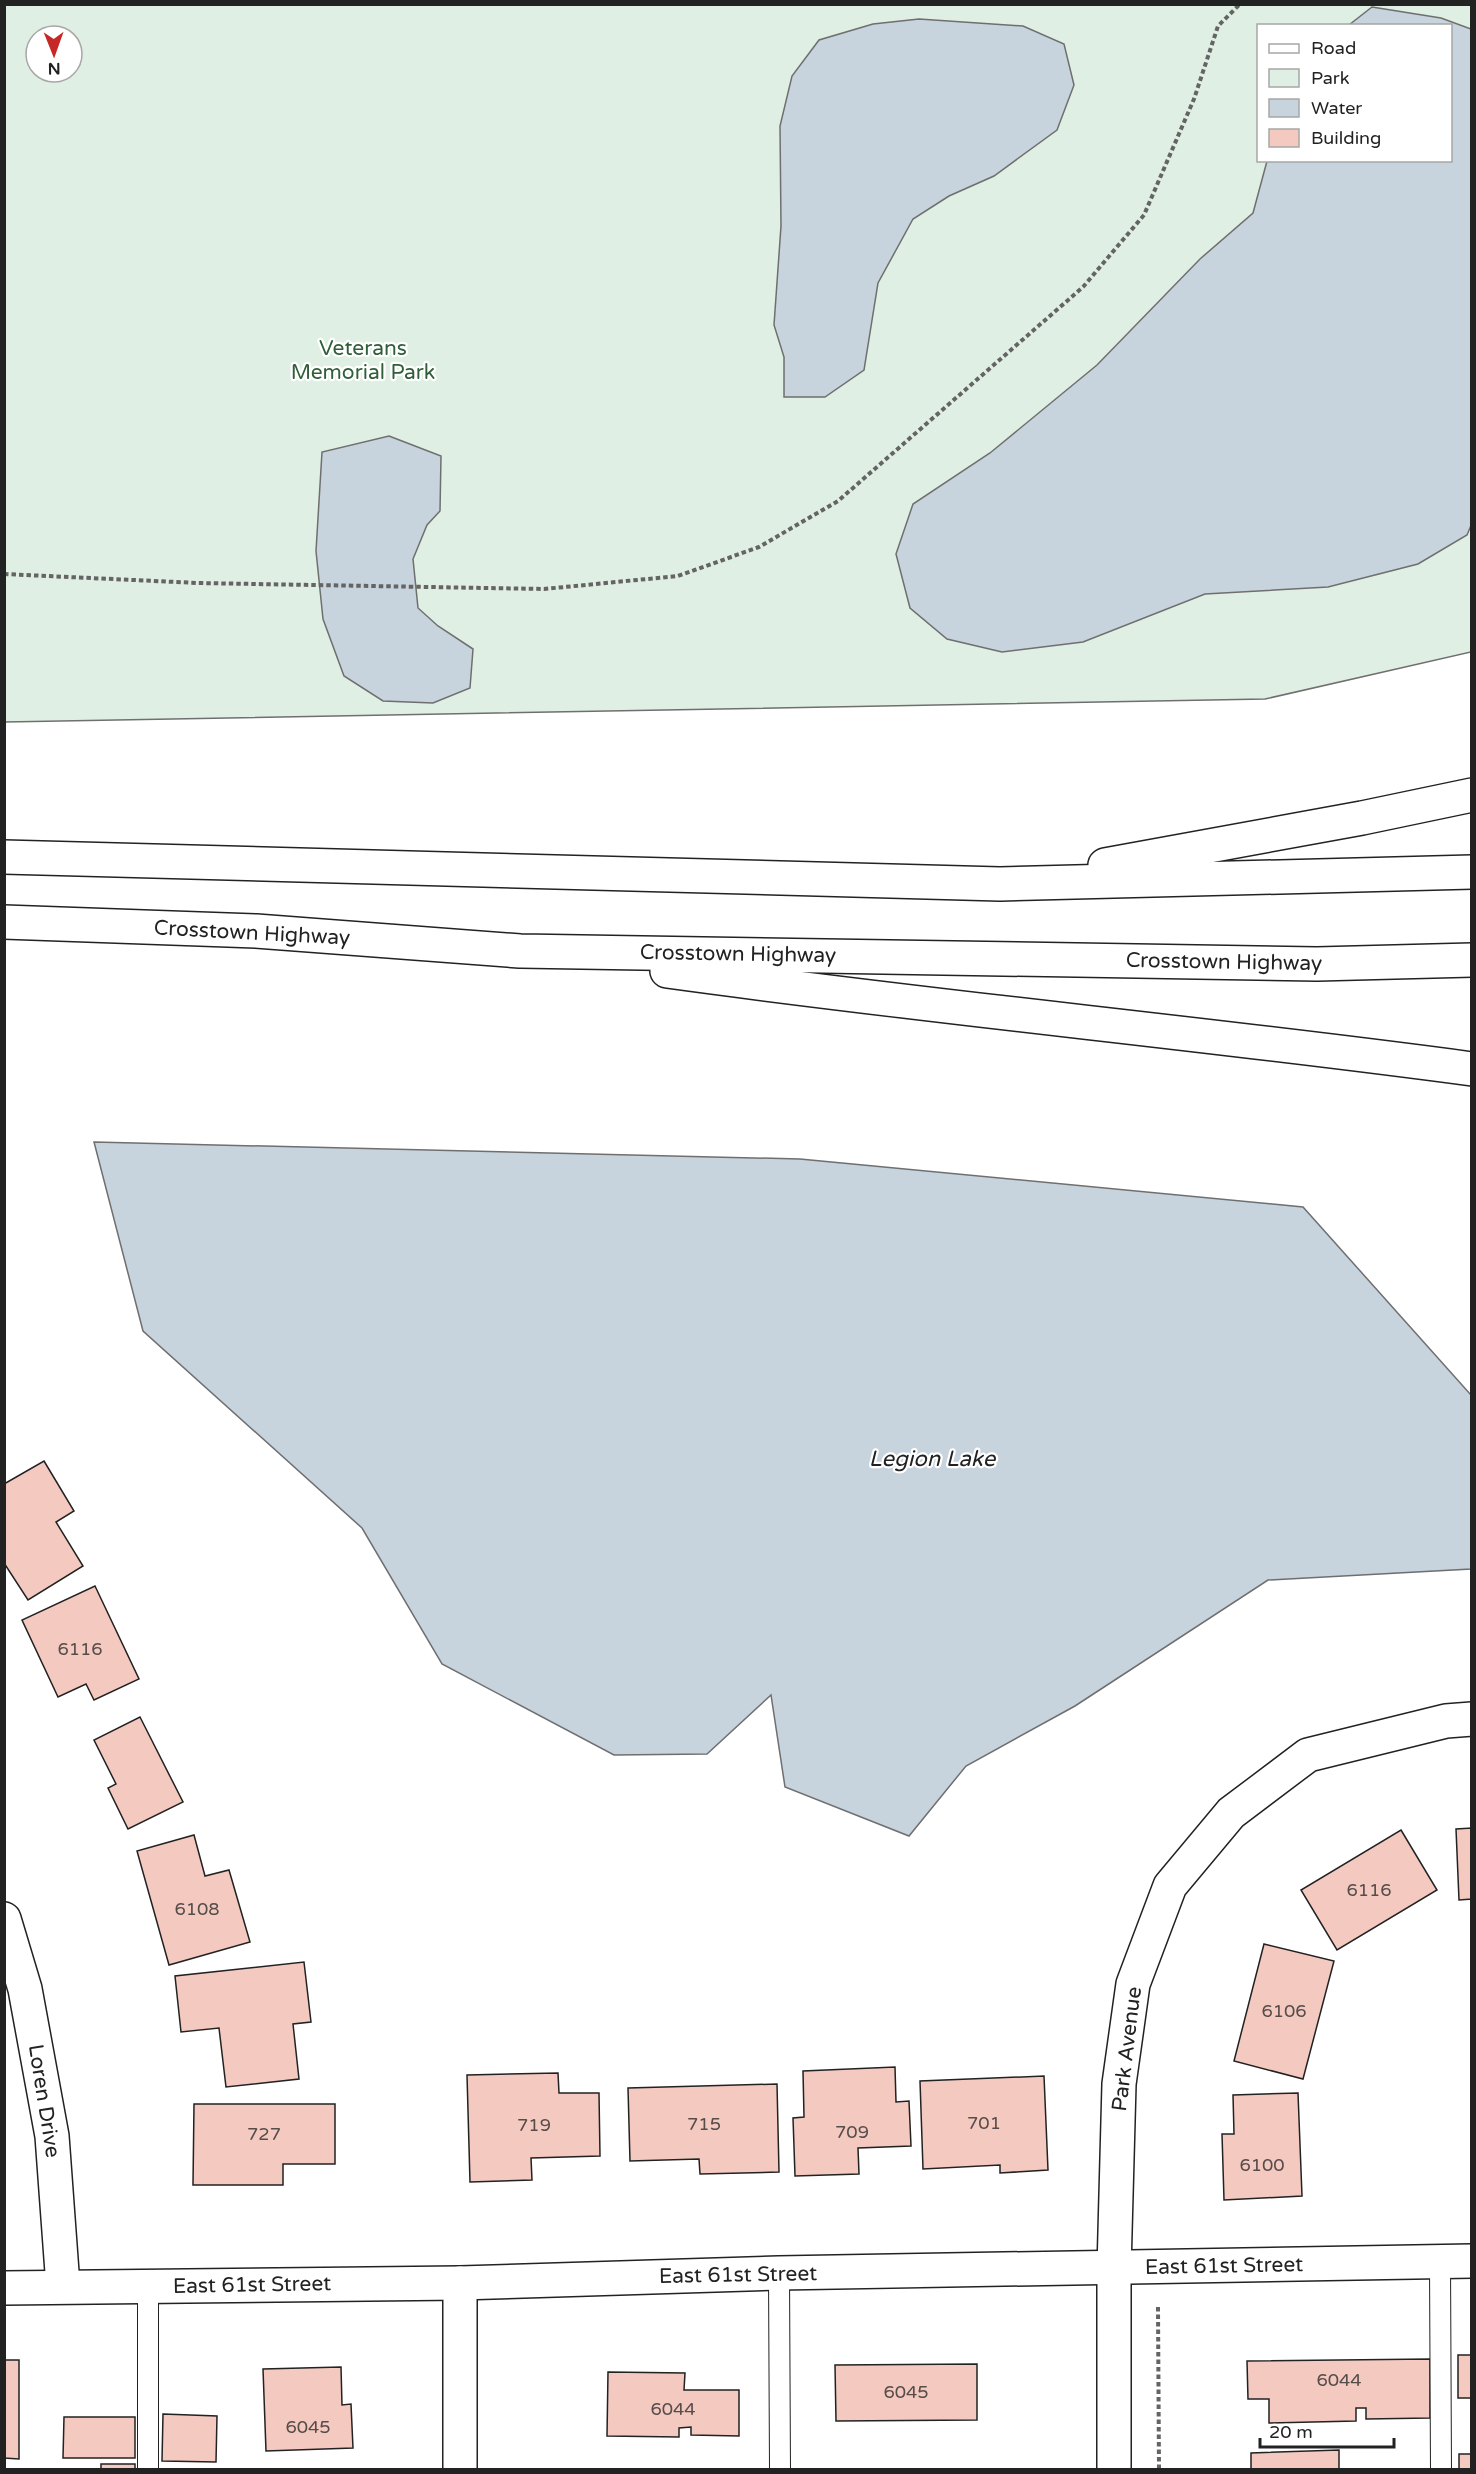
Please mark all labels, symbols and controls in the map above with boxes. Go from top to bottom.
north arrow [24,24,84,84]
legend [1257,24,1452,162]
text: Road [1311,37,1356,59]
text: N [48,58,61,78]
text: Park [1311,67,1350,89]
text: Water [1311,97,1362,119]
text: Building [1311,127,1381,149]
park label: Veterans Memorial Park [291,336,435,385]
street label: Crosstown Highway [153,915,351,951]
street label: Crosstown Highway [640,940,836,968]
street label: Crosstown Highway [1126,948,1322,976]
water label: Legion Lake [869,1446,997,1472]
house number: 6116 [57,1638,103,1660]
house number: 6116 [1346,1879,1392,1901]
house number: 6108 [174,1898,220,1920]
street label: Park Avenue [1107,1985,1147,2113]
house number: 6106 [1261,2000,1307,2022]
street label: Loren Drive [23,2043,65,2160]
house number: 701 [967,2112,1001,2134]
house number: 715 [687,2113,721,2135]
house number: 719 [517,2114,551,2136]
house number: 709 [835,2121,869,2143]
house number: 727 [247,2123,281,2145]
house number: 6100 [1239,2154,1285,2176]
street label: East 61st Street [1145,2252,1303,2280]
street label: East 61st Street [659,2261,817,2289]
street label: East 61st Street [173,2271,331,2299]
house number: 6044 [1316,2369,1362,2391]
house number: 6045 [883,2381,929,2403]
house number: 6044 [650,2398,696,2420]
scale bar [1260,2411,1394,2449]
house number: 6045 [285,2416,331,2438]
text: 20 m [1269,2421,1313,2443]

